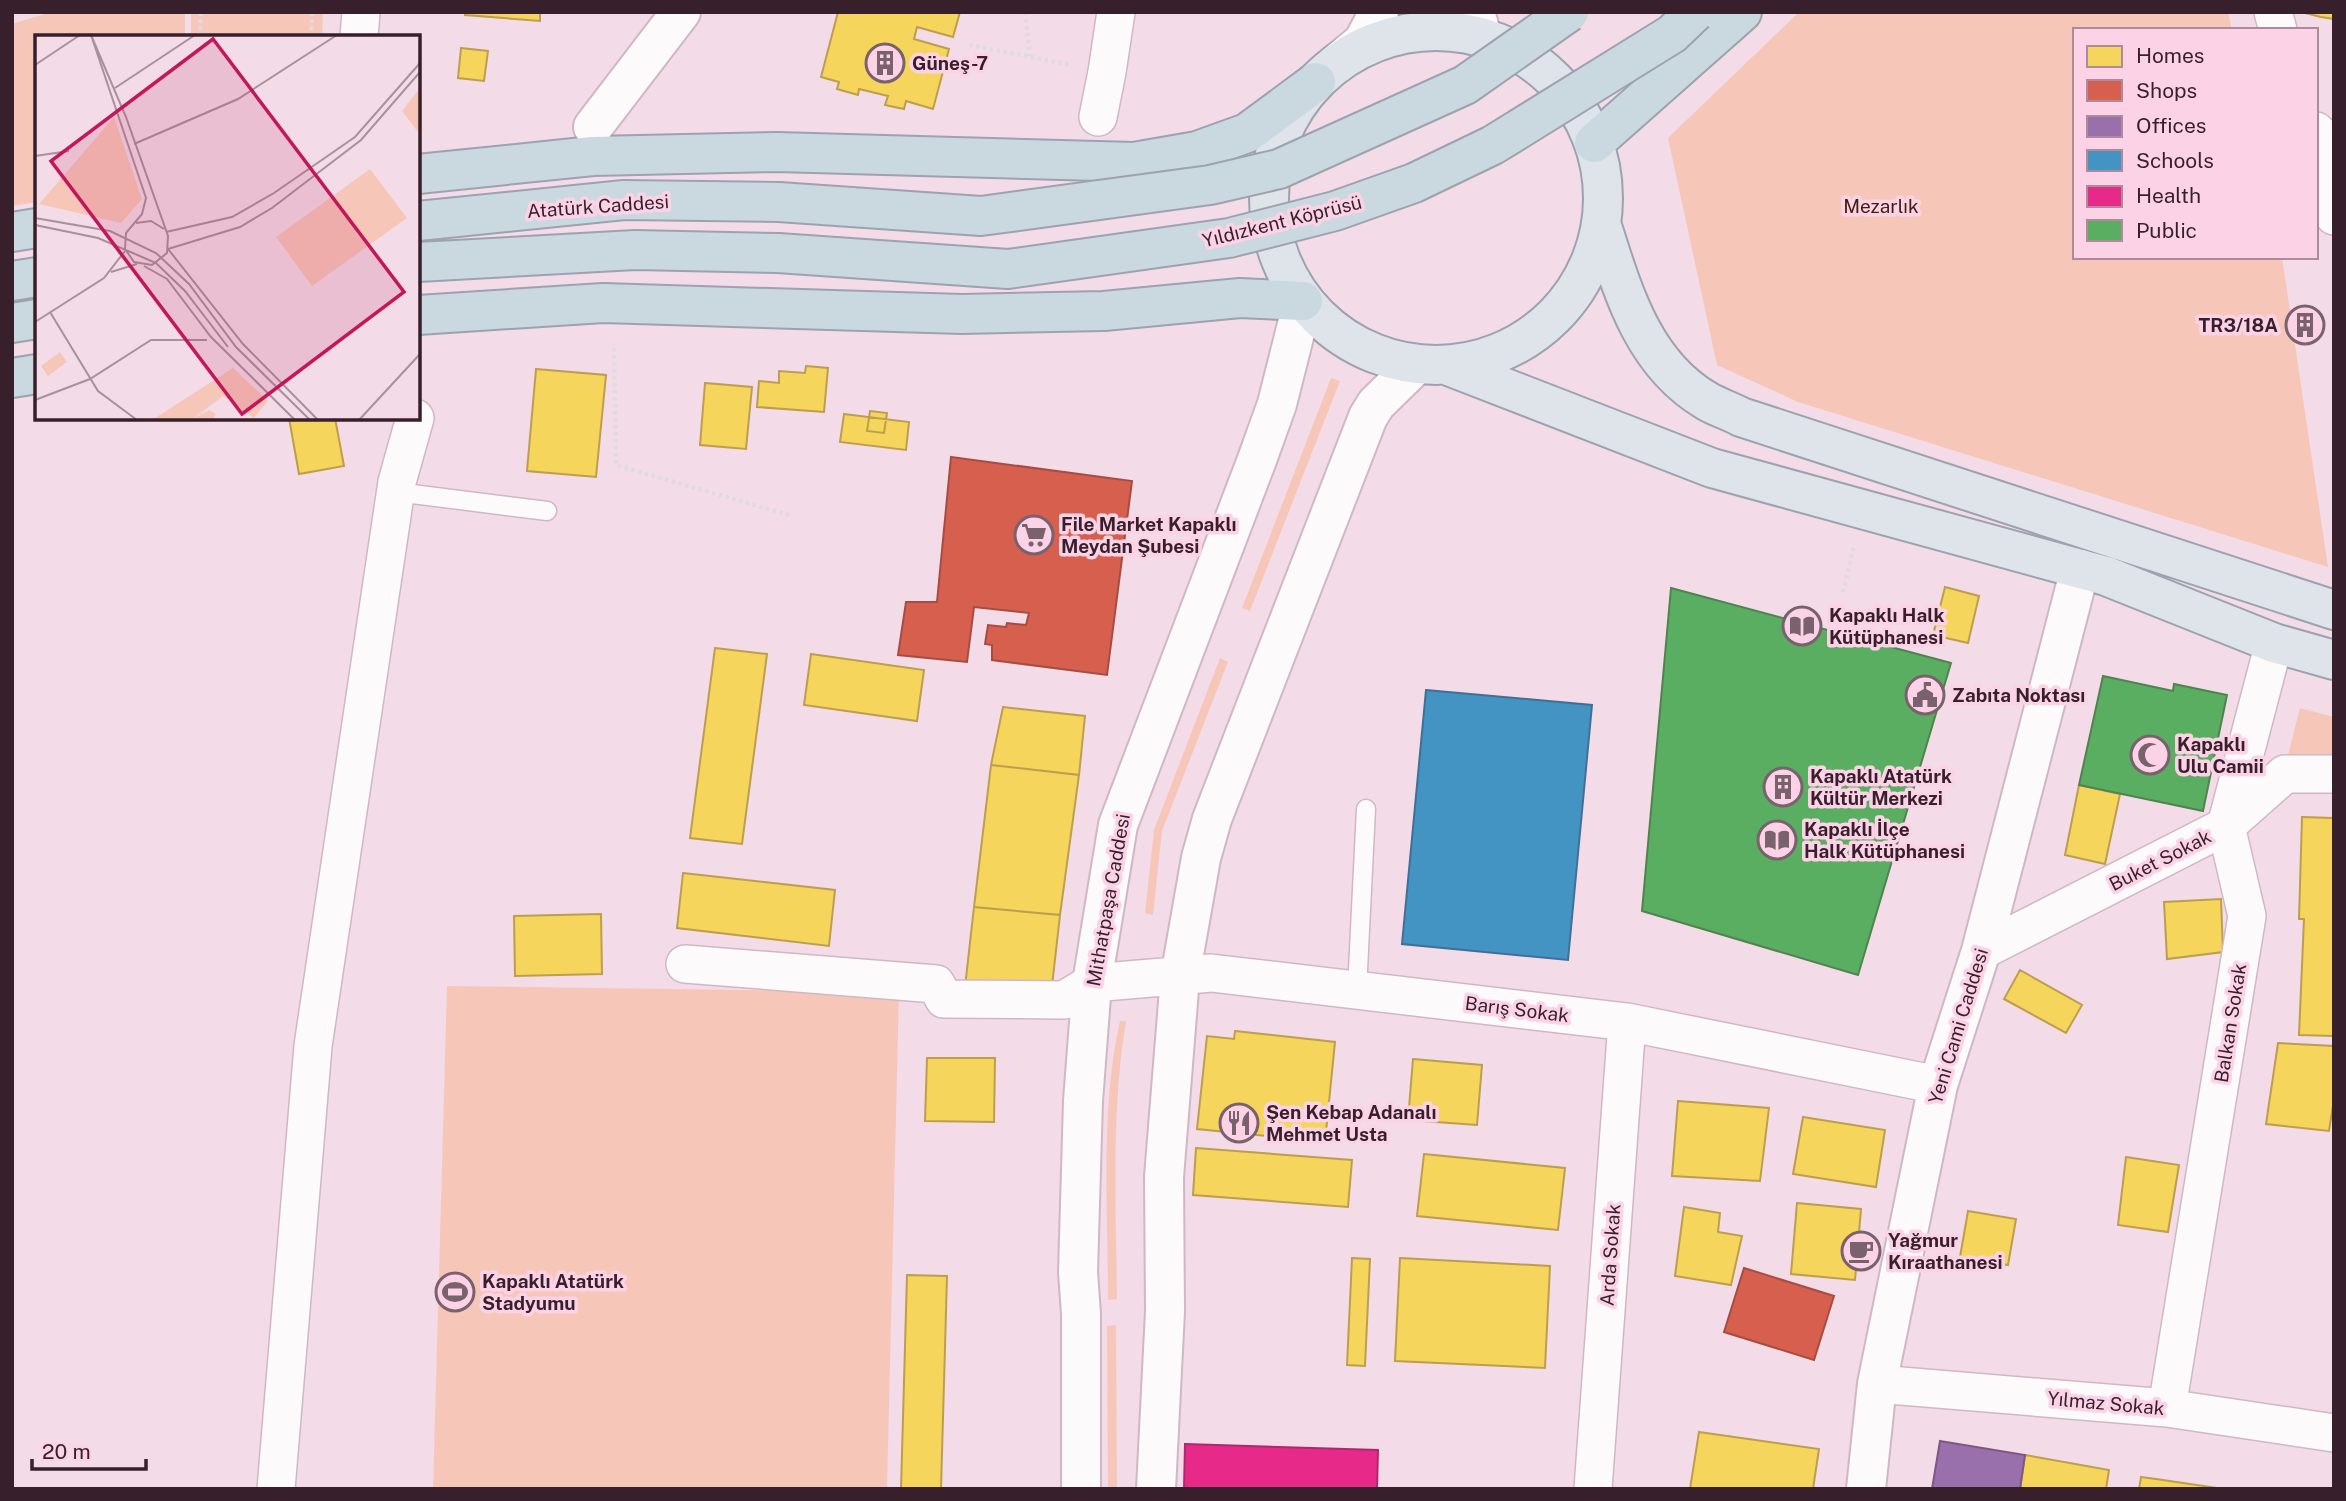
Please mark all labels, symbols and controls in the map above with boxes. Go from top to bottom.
legend [2073,28,2318,259]
inset map [35,35,420,420]
building icon: Güneş-7 [864,42,906,84]
text: Homes [2136,43,2204,68]
place label: Güneş-7 [912,52,988,74]
text: Shops [2136,78,2197,103]
text: Offices [2136,113,2206,138]
text: Schools [2136,148,2214,173]
text: Health [2136,183,2201,208]
street label: Atatürk Caddesi [526,190,670,222]
street label: Yıldızkent Köprüsü [1200,191,1364,251]
park label: Mezarlık [1843,195,1919,217]
text: Public [2136,218,2197,243]
building icon: TR3/18A [2284,304,2326,346]
place label: TR3/18A [2199,314,2278,336]
place label: File Market Kapaklı Meydan Şubesi [1061,513,1237,557]
supermarket icon: File Market Kapaklı Meydan Şubesi [1013,514,1055,556]
place label: Kapaklı Halk Kütüphanesi [1829,604,1944,648]
library icon: Kapaklı Halk Kütüphanesi [1781,605,1823,647]
public building icon: Zabıta Noktası [1904,674,1946,716]
place label: Zabıta Noktası [1952,684,2085,706]
place label: Kapaklı Ulu Camii [2177,733,2264,777]
mosque icon: Kapaklı Ulu Camii [2129,734,2171,776]
place label: Kapaklı Atatürk Kültür Merkezi [1810,765,1952,809]
building icon: Kapaklı Atatürk Kültür Merkezi [1762,766,1804,808]
street label: Mithatpaşa Caddesi [1082,812,1134,988]
place label: Kapaklı İlçe Halk Kütüphanesi [1804,818,1965,862]
library icon: Kapaklı İlçe Halk Kütüphanesi [1756,819,1798,861]
street label: Buket Sokak [2105,825,2215,895]
street label: Yeni Cami Caddesi [1924,945,1992,1107]
street label: Balkan Sokak [2210,961,2250,1084]
street label: Barış Sokak [1464,992,1571,1026]
place label: Şen Kebap Adanalı Mehmet Usta [1266,1101,1437,1145]
restaurant icon: Şen Kebap Adanalı Mehmet Usta [1218,1102,1260,1144]
street label: Arda Sokak [1595,1203,1625,1307]
place label: Yağmur Kıraathanesi [1888,1229,2003,1273]
cafe icon: Yağmur Kıraathanesi [1840,1230,1882,1272]
place label: Kapaklı Atatürk Stadyumu [482,1270,624,1314]
sports icon: Kapaklı Atatürk Stadyumu [434,1271,476,1313]
street label: Yılmaz Sokak [2047,1387,2166,1419]
scale bar [32,1428,145,1472]
text: 20 m [42,1439,91,1464]

